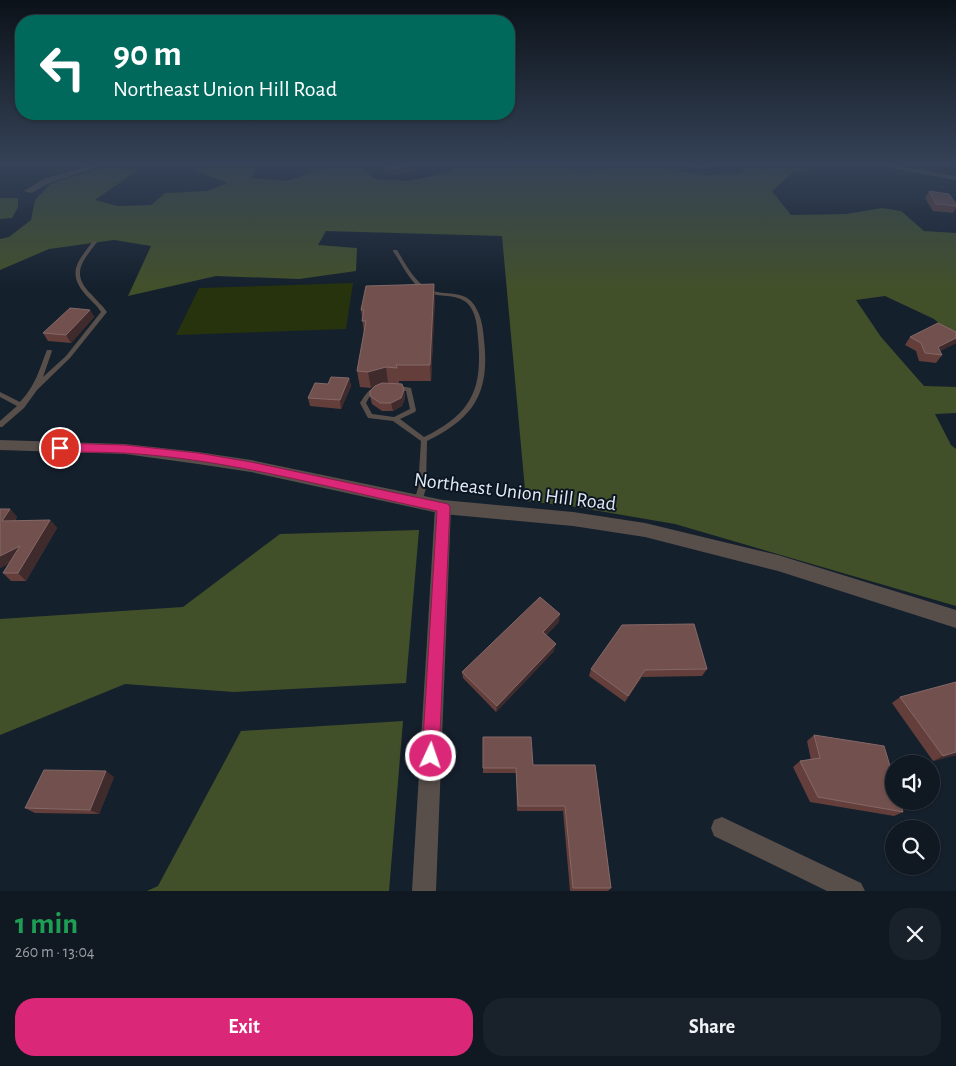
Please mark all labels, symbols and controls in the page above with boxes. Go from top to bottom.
icon: left [30,35,95,100]
text: 90 m [113,37,182,72]
text: Northeast Union Hill Road [113,78,337,100]
pin [39,427,81,469]
icon: arrive [46,434,74,462]
street label: Northeast Union Hill Road [413,470,617,514]
position arrow [404,729,456,781]
map controls [885,755,940,875]
button: sound [885,755,940,810]
button: search [885,820,940,875]
button: close [889,908,941,960]
text: 1 min [15,909,78,939]
text: 260 m · 13:04 [15,944,95,960]
button: Exit [15,998,473,1056]
button: Share [483,998,941,1056]

